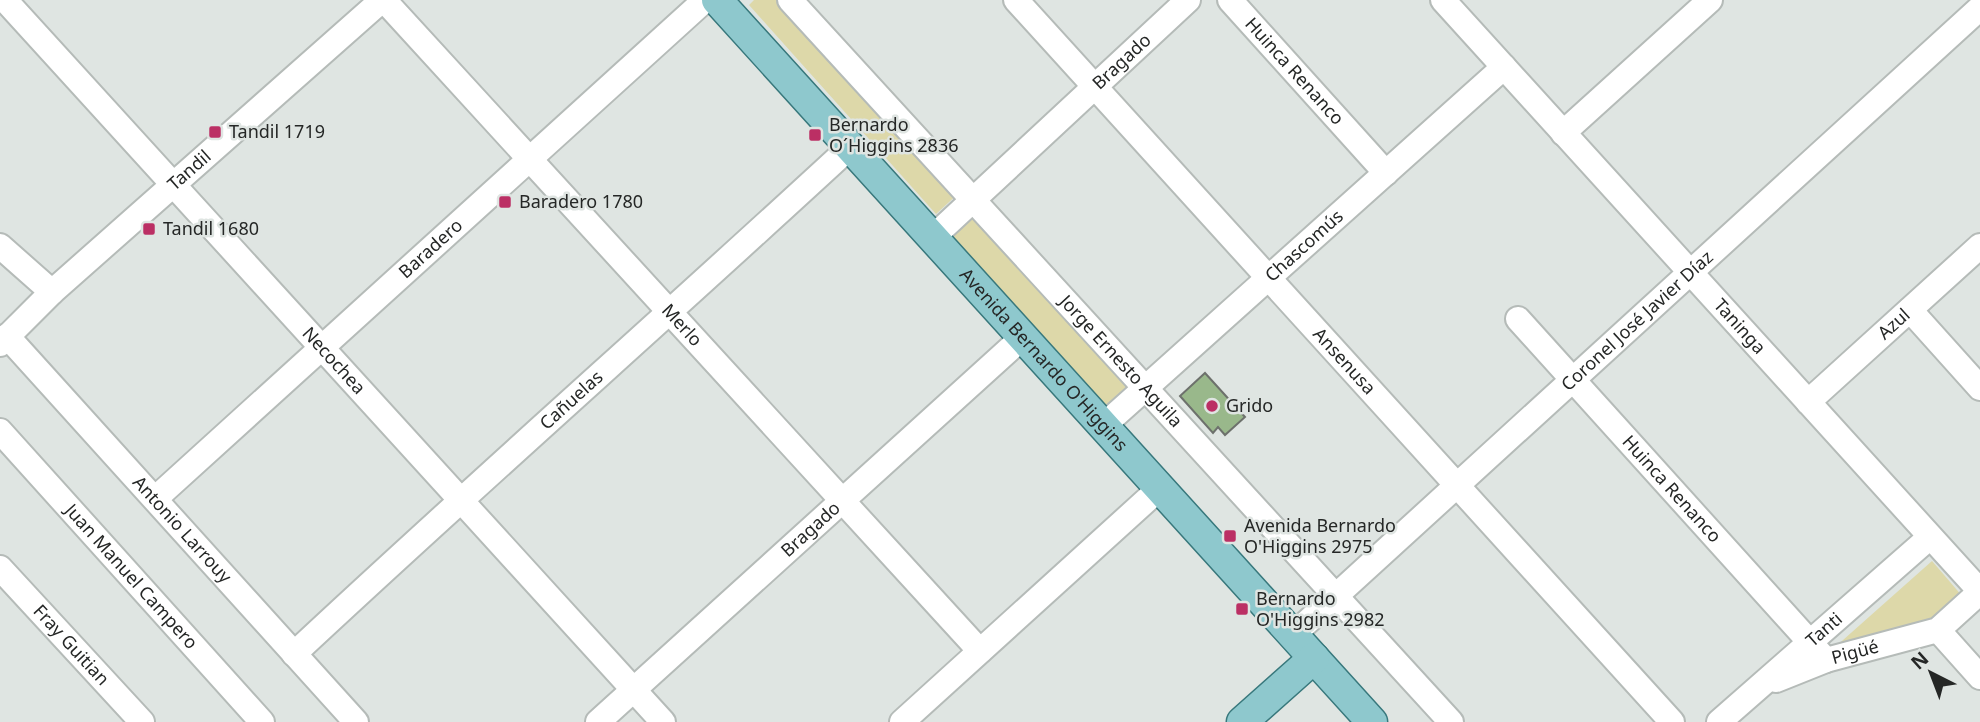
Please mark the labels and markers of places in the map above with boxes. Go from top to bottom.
place label: Bernardo O´Higgins 2836 [829,112,959,157]
place label: Tandil 1719 [229,119,325,143]
marker: Tandil 1719 [207,124,223,140]
marker: Bernardo O´Higgins 2836 [807,127,823,143]
place label: Baradero 1780 [519,189,643,213]
marker: Baradero 1780 [497,194,513,210]
place label: Tandil 1680 [163,216,259,240]
marker: Tandil 1680 [141,221,157,237]
place label: Grido [1226,393,1273,417]
marker: Grido [1204,398,1220,414]
place label: Avenida Bernardo O'Higgins 2975 [1244,513,1396,558]
marker: Avenida Bernardo O'Higgins 2975 [1222,528,1238,544]
place label: Bernardo O'Higgins 2982 [1256,586,1384,631]
marker: Bernardo O'Higgins 2982 [1234,601,1250,617]

